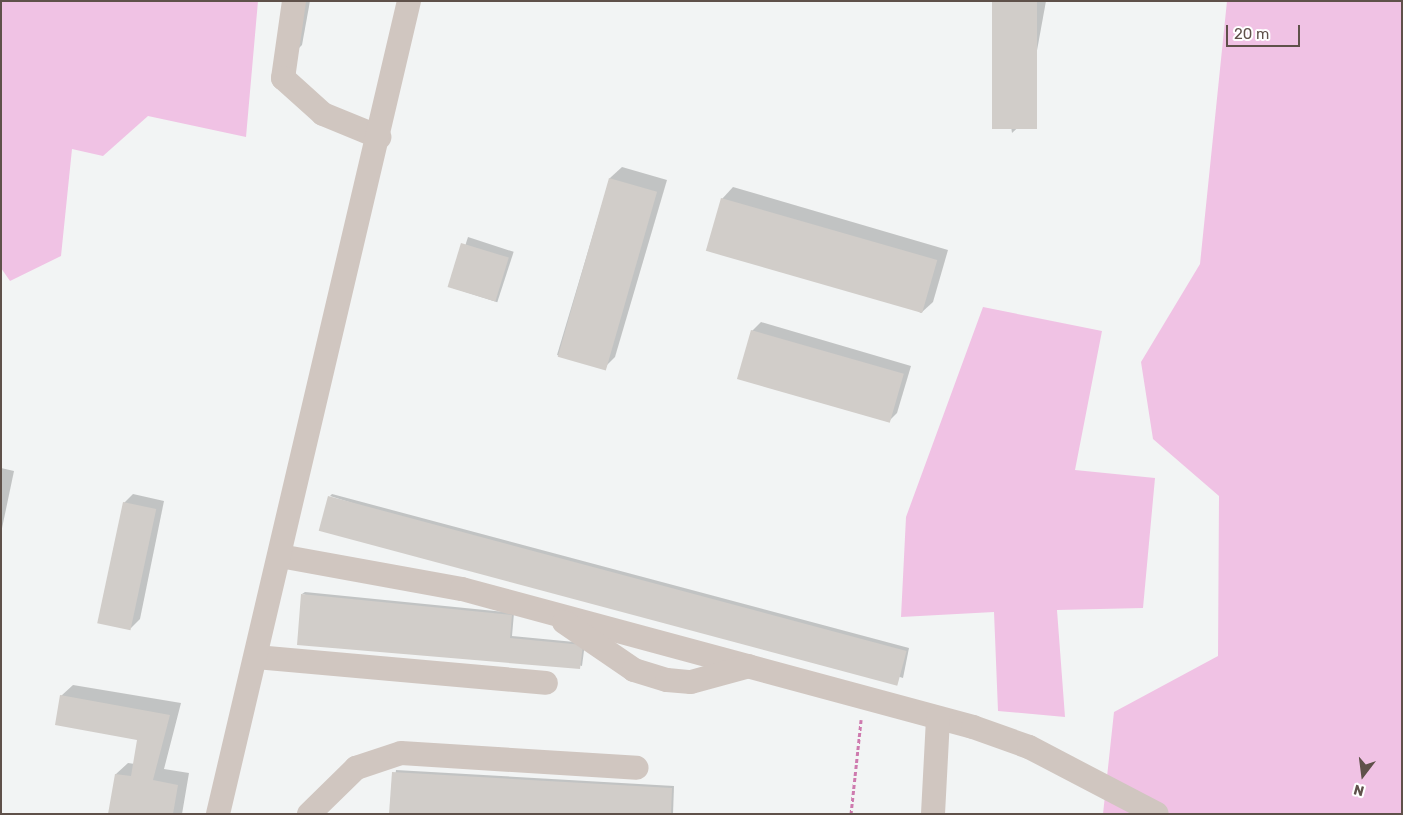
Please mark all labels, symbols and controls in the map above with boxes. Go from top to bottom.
scale bar [1228,15,1302,47]
text: 20 m [1234,25,1269,43]
north arrow [1338,750,1388,800]
text: N [1352,780,1366,799]

